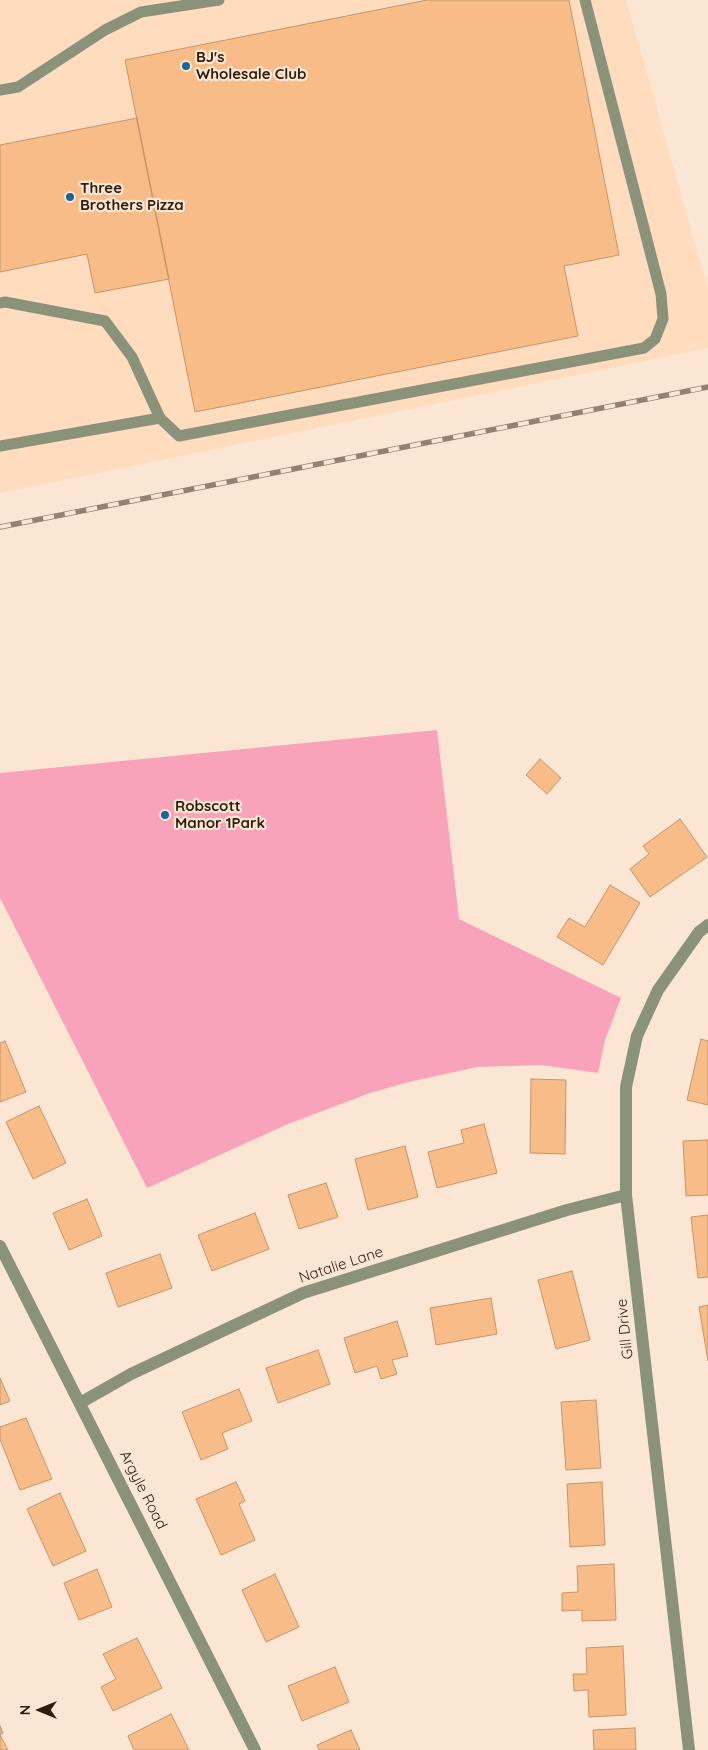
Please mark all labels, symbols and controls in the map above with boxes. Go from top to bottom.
place label: BJ's Wholesale Club [196,48,306,83]
marker: BJ's Wholesale Club [180,60,192,72]
place label: Three Brothers Pizza [80,179,184,214]
marker: Three Brothers Pizza [64,191,76,203]
place label: Robscott Manor 1Park [175,797,265,832]
marker: Robscott Manor 1Park [159,809,171,821]
street label: Natalie Lane [297,1243,385,1287]
street label: Gill Drive [613,1298,637,1360]
street label: Argyle Road [115,1448,171,1532]
north arrow [15,1685,65,1735]
text: N [16,1705,34,1715]

